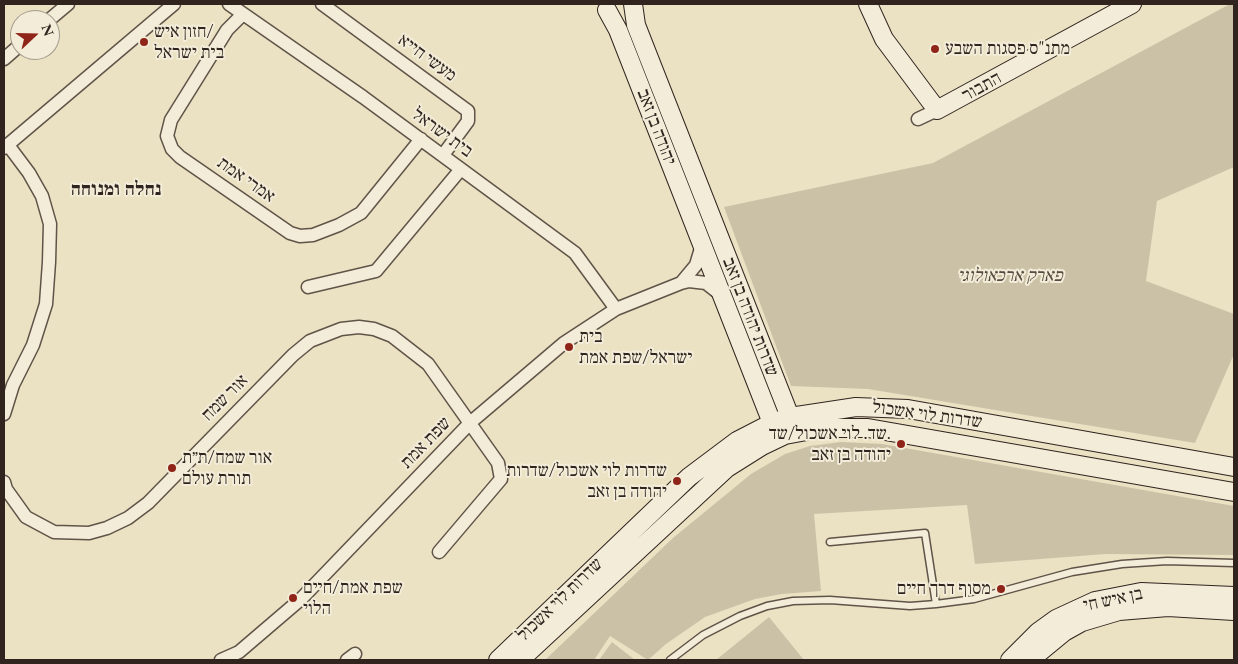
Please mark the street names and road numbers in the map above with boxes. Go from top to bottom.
street label: מעשי חייא [394,30,460,86]
street label: התבור [958,67,1006,107]
street label: יהודה בן זאב [632,86,680,168]
street label: בית ישראל [407,104,477,162]
street label: אמרי אמת [213,152,279,208]
street label: שדרות יהודה בן זאב [717,254,783,380]
street label: אור שמח [197,370,253,426]
street label: שדרות לוי אשכול [870,397,984,433]
street label: שפת אמת [396,413,456,473]
street label: שדרות לוי אשכול [513,554,607,646]
street label: בן איש חי [1081,583,1145,617]

